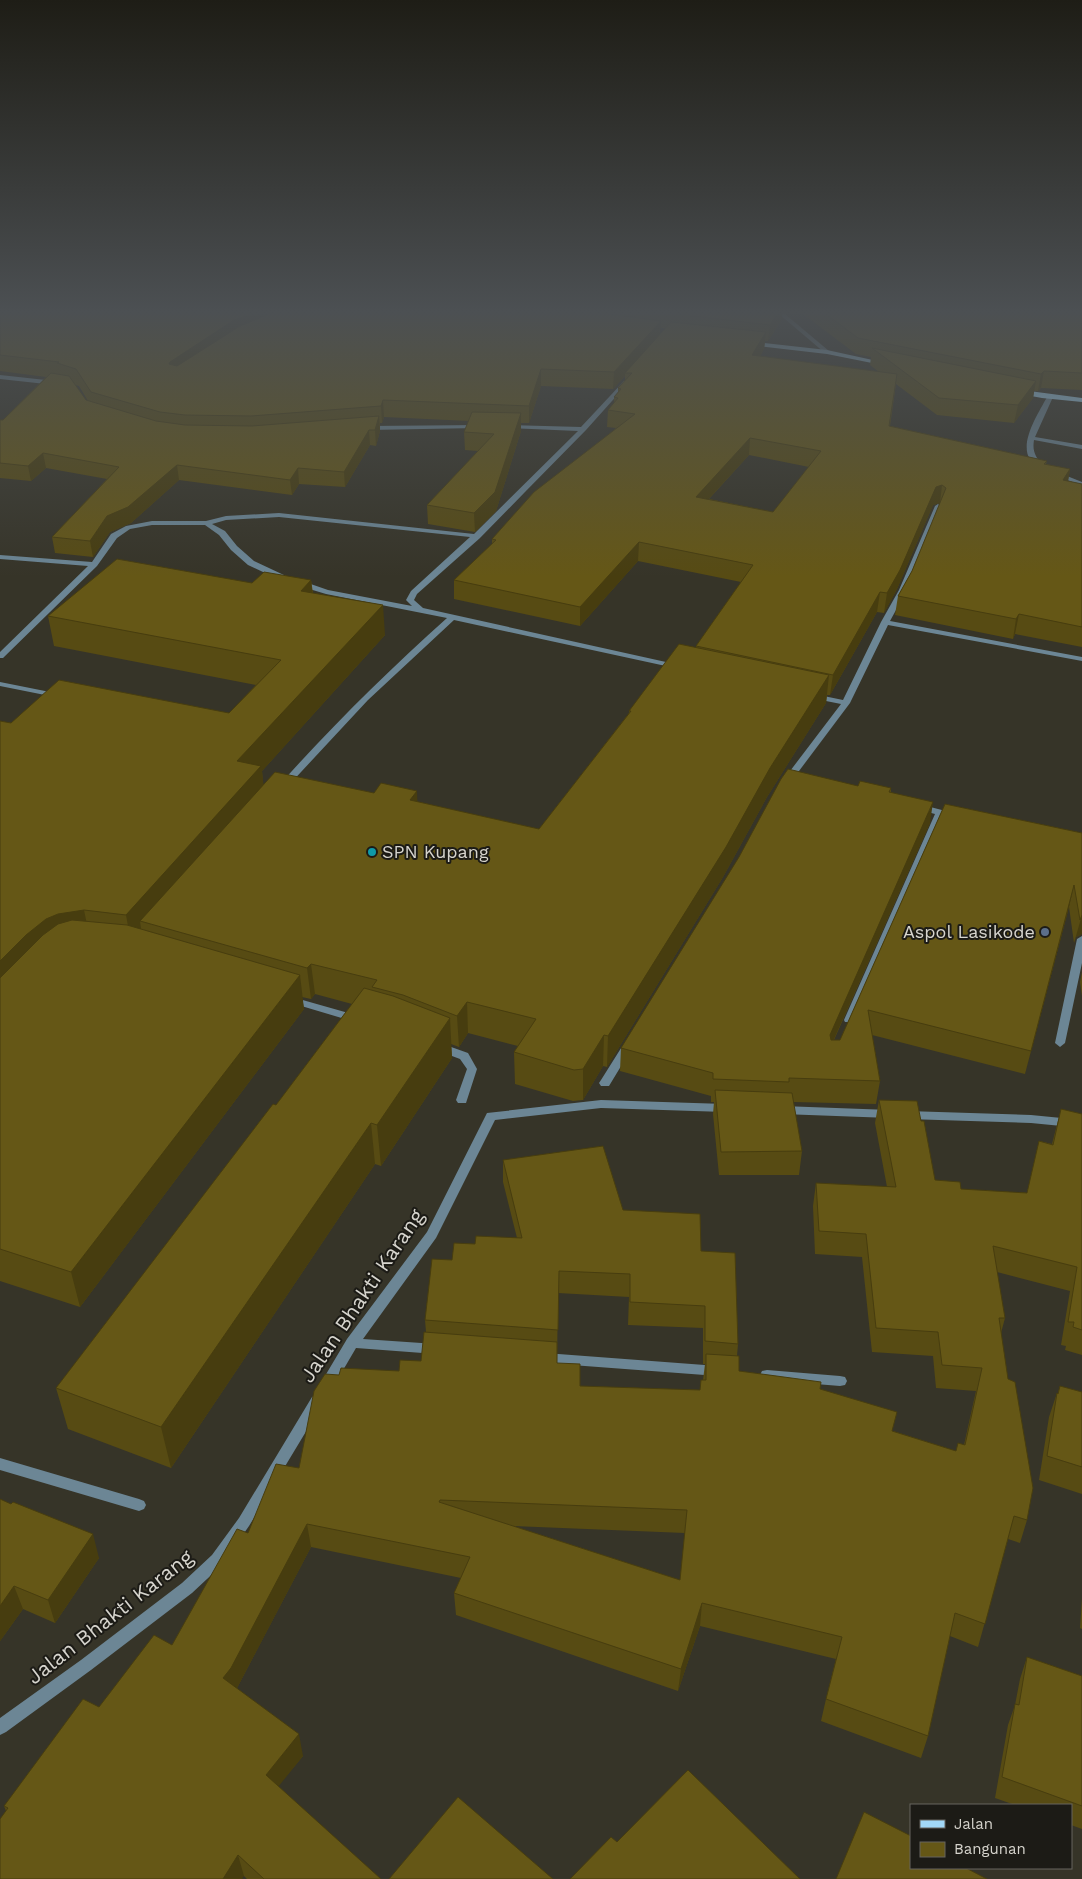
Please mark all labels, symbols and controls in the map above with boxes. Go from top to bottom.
place label: SPN Kupang [382,841,489,862]
marker: SPN Kupang [366,846,378,858]
place label: Aspol Lasikode [903,921,1035,942]
marker: Aspol Lasikode [1039,926,1051,938]
street label: Jalan Bhakti Karang [294,1204,429,1387]
street label: Jalan Bhakti Karang [22,1544,198,1689]
legend [910,1804,1072,1869]
text: Jalan [954,1815,993,1833]
text: Bangunan [954,1840,1026,1858]

